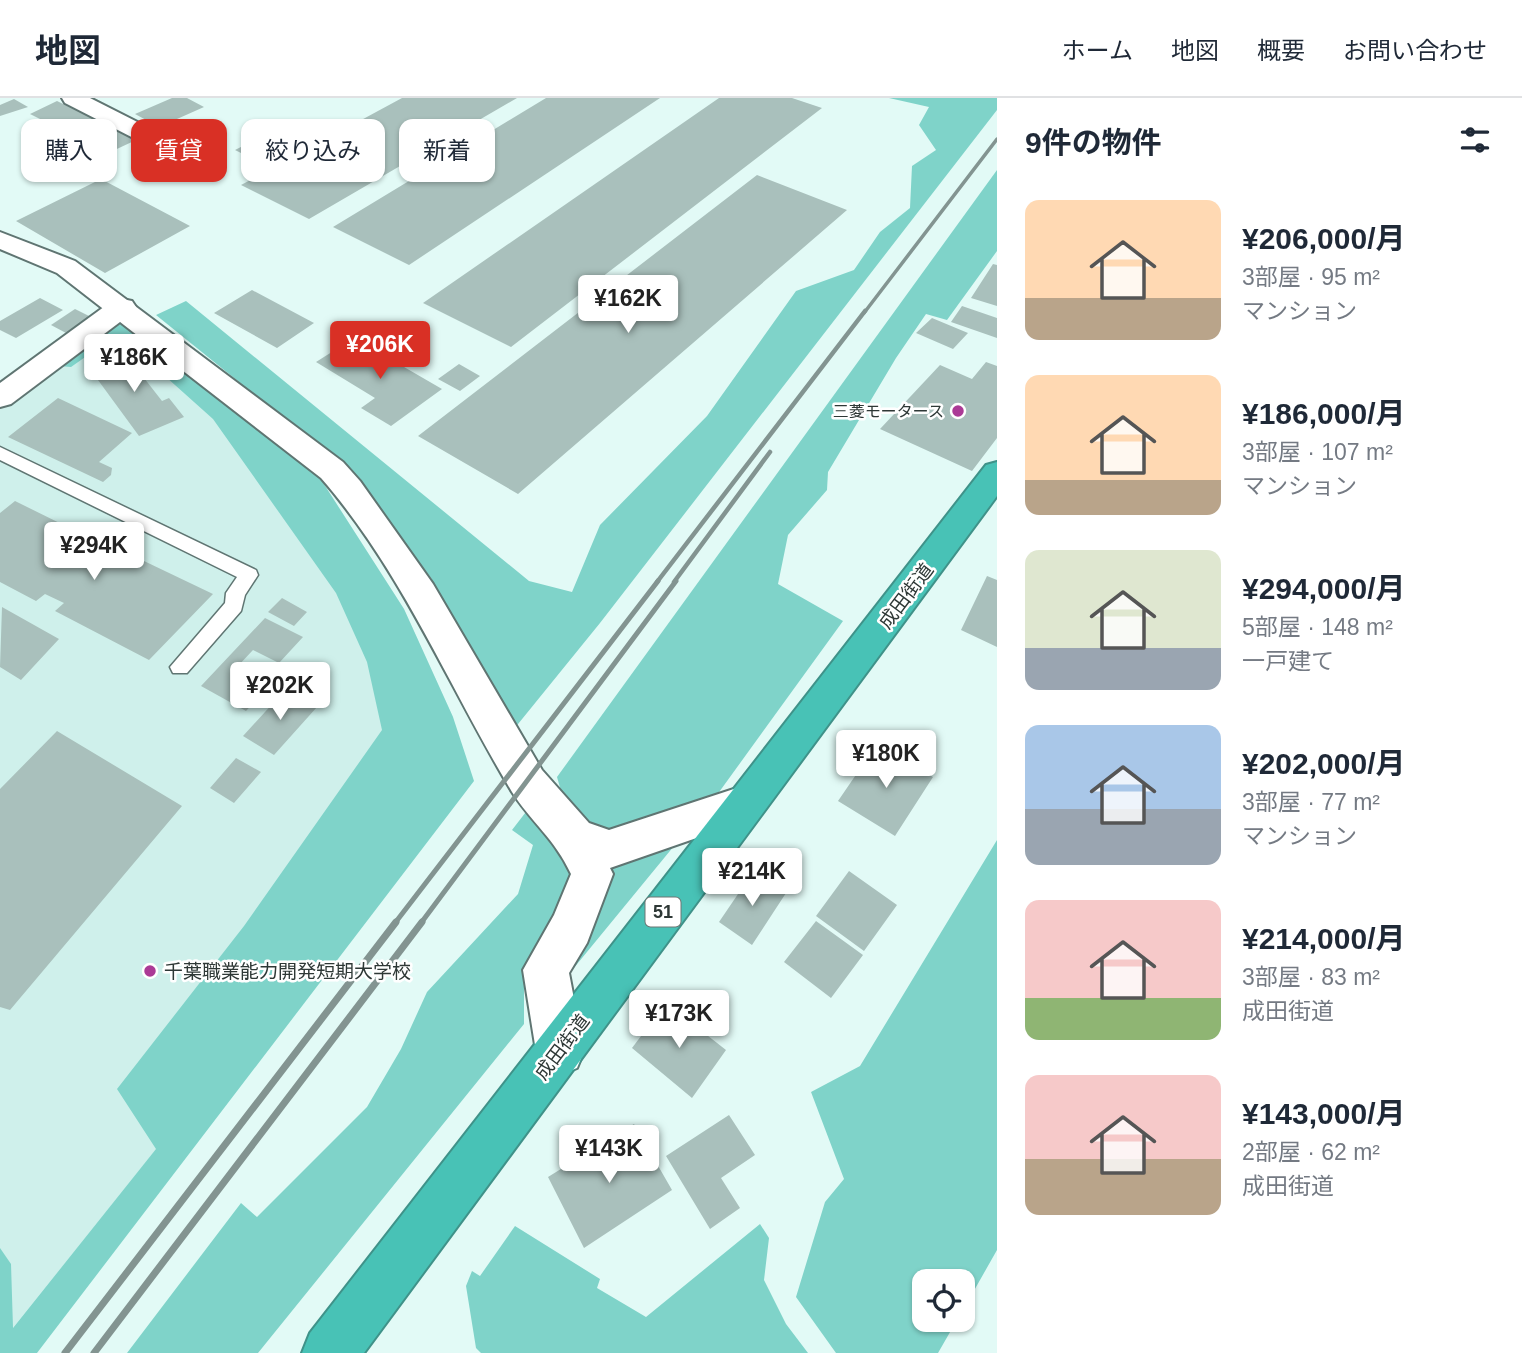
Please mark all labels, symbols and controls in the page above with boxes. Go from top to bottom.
text: 地図 [35,32,101,69]
text: ホーム [1062,37,1133,64]
text: 地図 [1171,37,1219,64]
text: 概要 [1257,37,1305,64]
text: お問い合わせ [1343,37,1487,64]
chip: 購入 [21,119,117,182]
chip: 賃貸 [131,119,227,182]
chip: 絞り込み [241,119,385,182]
chip: 新着 [399,119,495,182]
icon: filters [1456,121,1494,159]
text: 9件の物件 [1025,126,1162,159]
text: ¥206,000/月 [1242,222,1405,255]
icon: home [1081,228,1165,312]
text: 3部屋 · 95 m² [1242,264,1380,290]
pin: ¥162K [579,275,677,335]
text: ¥162K [594,285,662,311]
text: マンション [1242,298,1357,324]
pin: ¥206K [331,322,429,381]
text: ¥206K [346,331,414,357]
pin: ¥186K [85,334,183,394]
text: ¥186K [100,344,168,370]
text: ¥186,000/月 [1242,397,1405,430]
place label: 三菱モータース [833,403,944,420]
marker: 三菱モータース [950,403,966,419]
icon: home [1081,403,1165,487]
text: 3部屋 · 107 m² [1242,439,1393,465]
text: マンション [1242,473,1357,499]
pin: ¥294K [45,522,143,582]
text: ¥294K [60,532,128,558]
street label: 成田街道 [875,559,937,633]
text: ¥294,000/月 [1242,572,1405,605]
icon: home [1081,578,1165,662]
text: 5部屋 · 148 m² [1242,614,1393,640]
text: 一戸建て [1242,648,1334,674]
pin: ¥202K [231,662,329,722]
text: ¥202K [246,672,314,698]
pin: ¥180K [837,730,935,790]
text: ¥180K [852,740,920,766]
text: ¥202,000/月 [1242,747,1405,780]
icon: home [1081,753,1165,837]
text: 3部屋 · 77 m² [1242,789,1380,815]
text: マンション [1242,823,1357,849]
pin: ¥214K [703,848,801,908]
text: ¥214K [718,858,786,884]
road number: 51 [646,898,680,926]
text: ¥214,000/月 [1242,922,1405,955]
icon: home [1081,928,1165,1012]
place label: 千葉職業能力開発短期大学校 [164,961,411,982]
marker: 千葉職業能力開発短期大学校 [142,963,158,979]
text: 3部屋 · 83 m² [1242,964,1380,990]
pin: ¥173K [630,990,728,1050]
text: 成田街道 [1242,998,1334,1024]
text: ¥173K [645,1000,713,1026]
street label: 成田街道 [531,1010,593,1084]
text: ¥143,000/月 [1242,1097,1405,1130]
icon: home [1081,1103,1165,1187]
pin: ¥143K [560,1126,658,1185]
text: ¥143K [575,1135,643,1161]
text: 2部屋 · 62 m² [1242,1139,1380,1165]
text: 成田街道 [1242,1173,1334,1199]
map controls [912,1269,975,1332]
button: locate [912,1269,975,1332]

